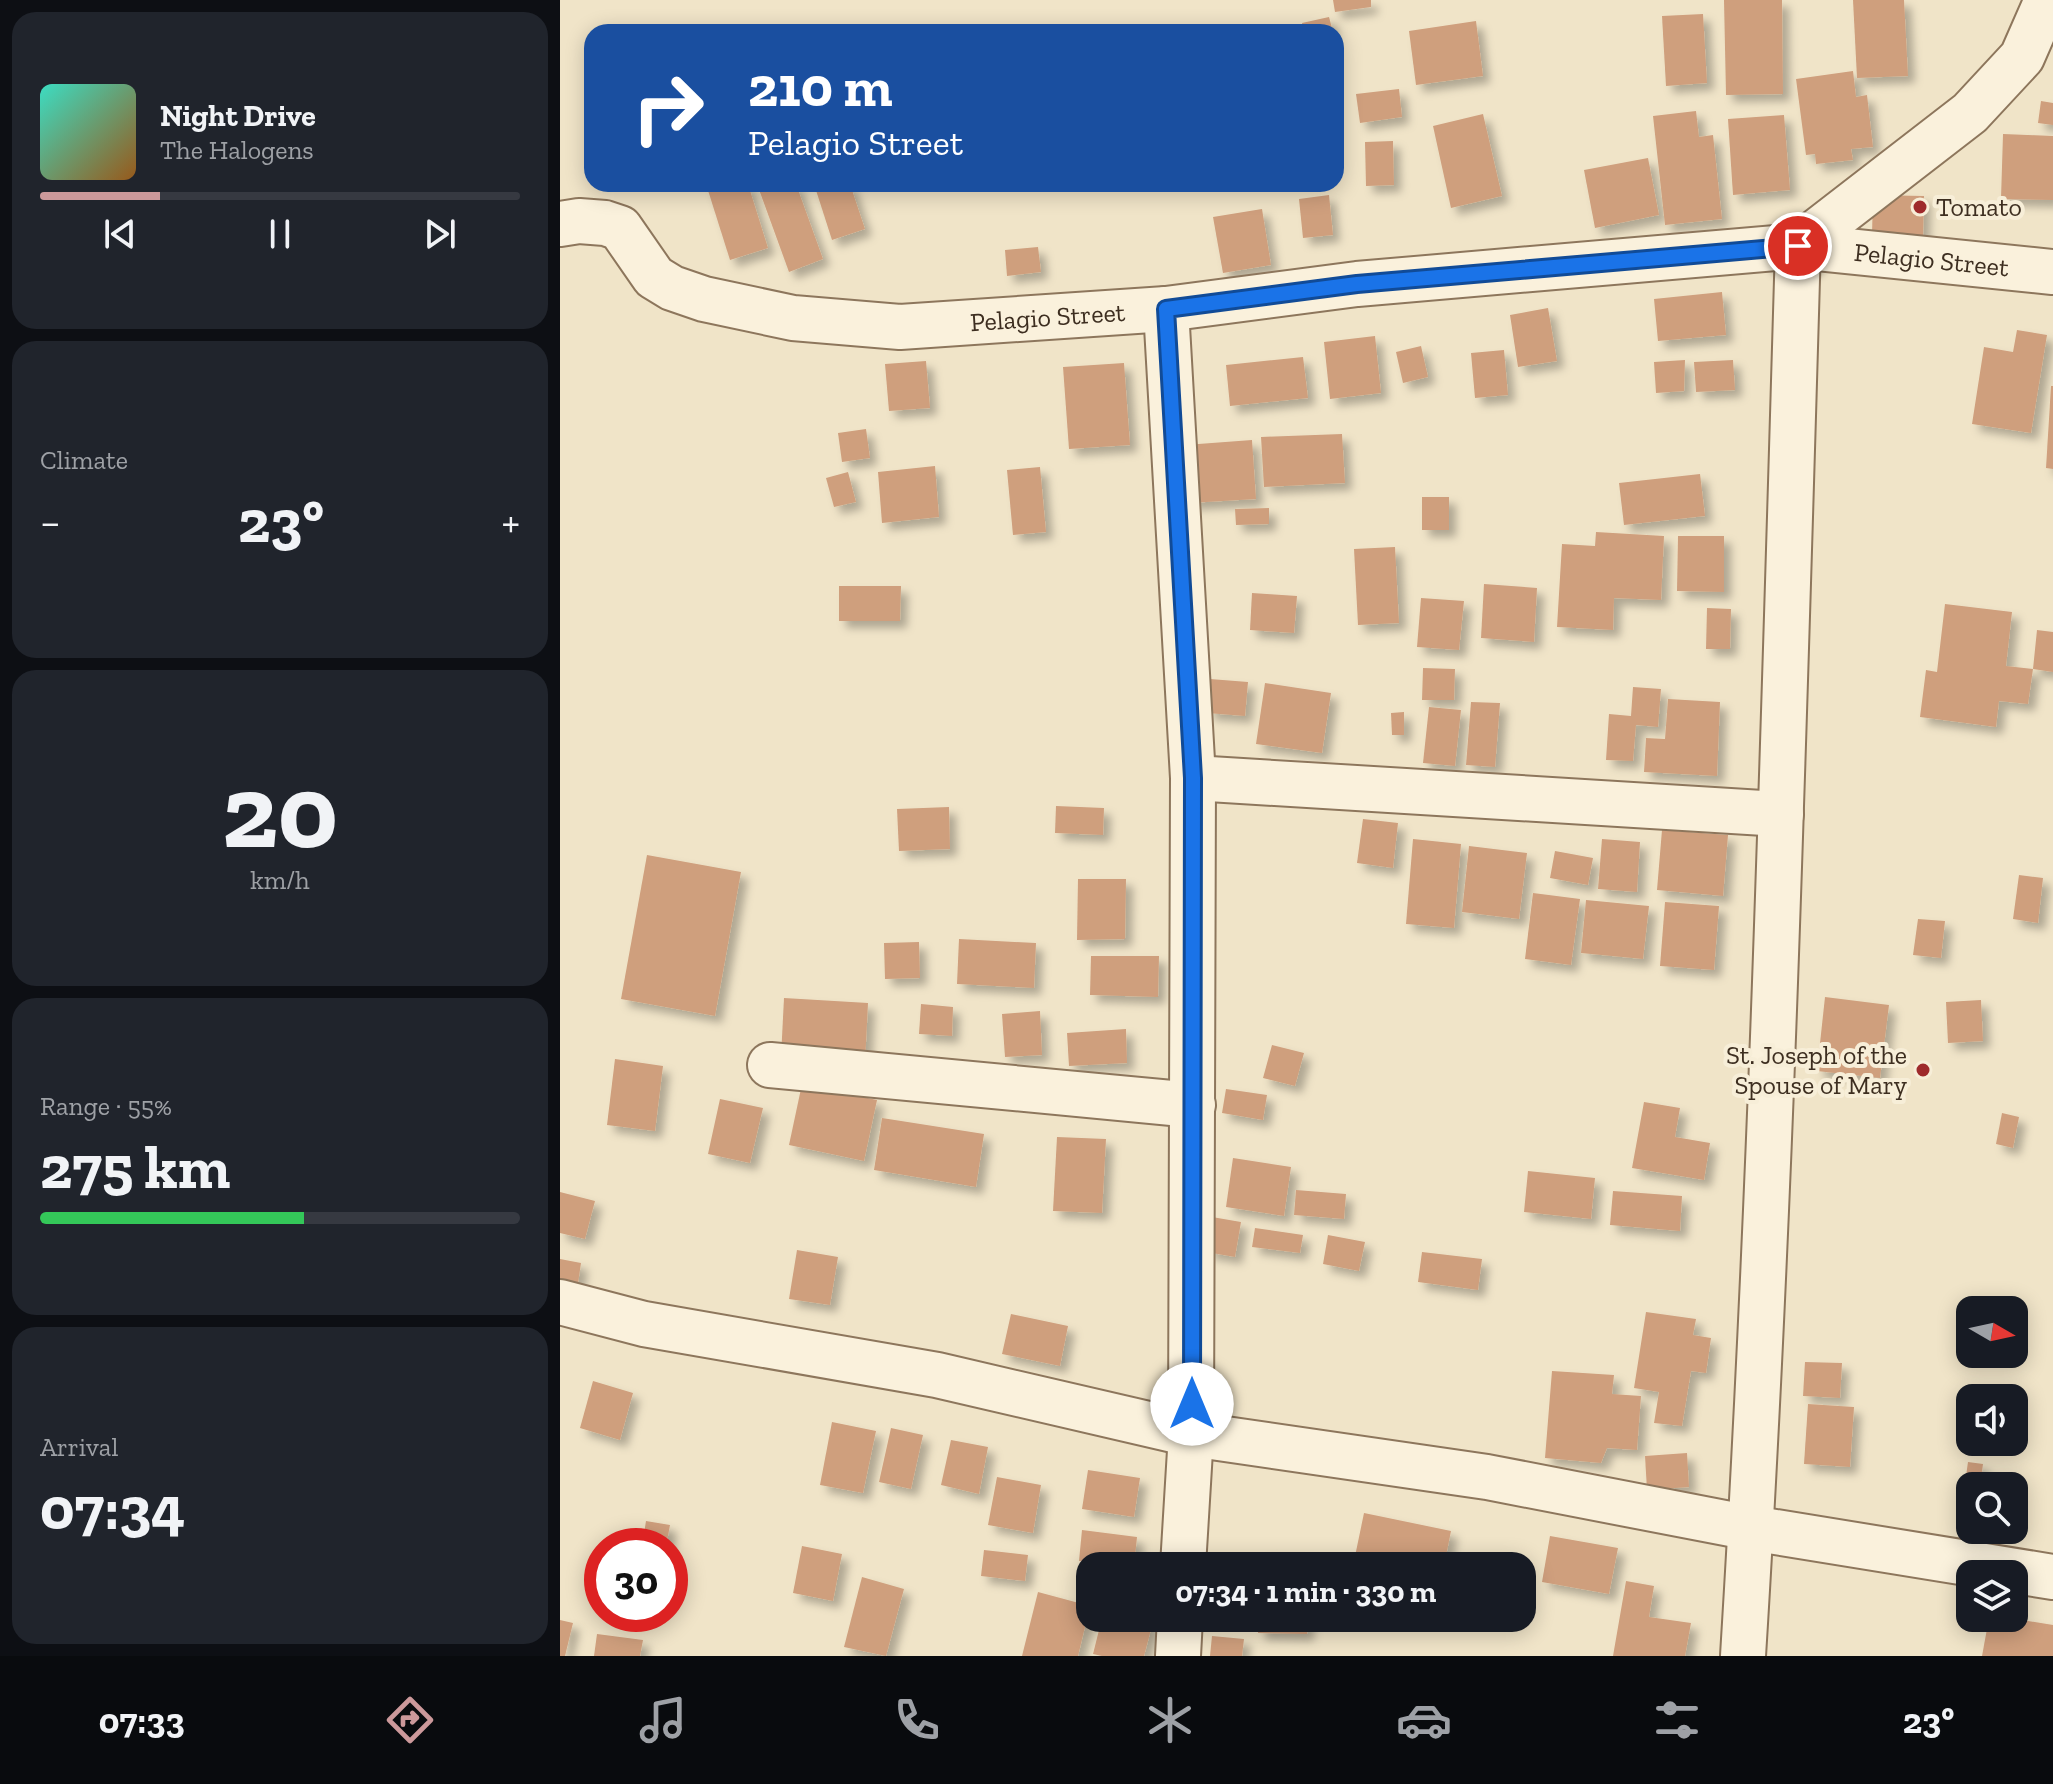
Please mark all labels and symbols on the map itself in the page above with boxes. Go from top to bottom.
place label: Tomato [1936,191,2022,223]
marker: Tomato [1911,198,1929,216]
pin [1764,212,1832,280]
street label: Pelagio Street [1852,236,2011,283]
street label: Pelagio Street [969,296,1127,338]
place label: St. Joseph of the Spouse of Mary [1726,1039,1908,1101]
marker: St. Joseph of the Spouse of Mary [1914,1061,1932,1079]
north arrow [1956,1296,2028,1368]
position arrow [1150,1362,1234,1446]
speed limit sign: 30 [584,1528,688,1632]

